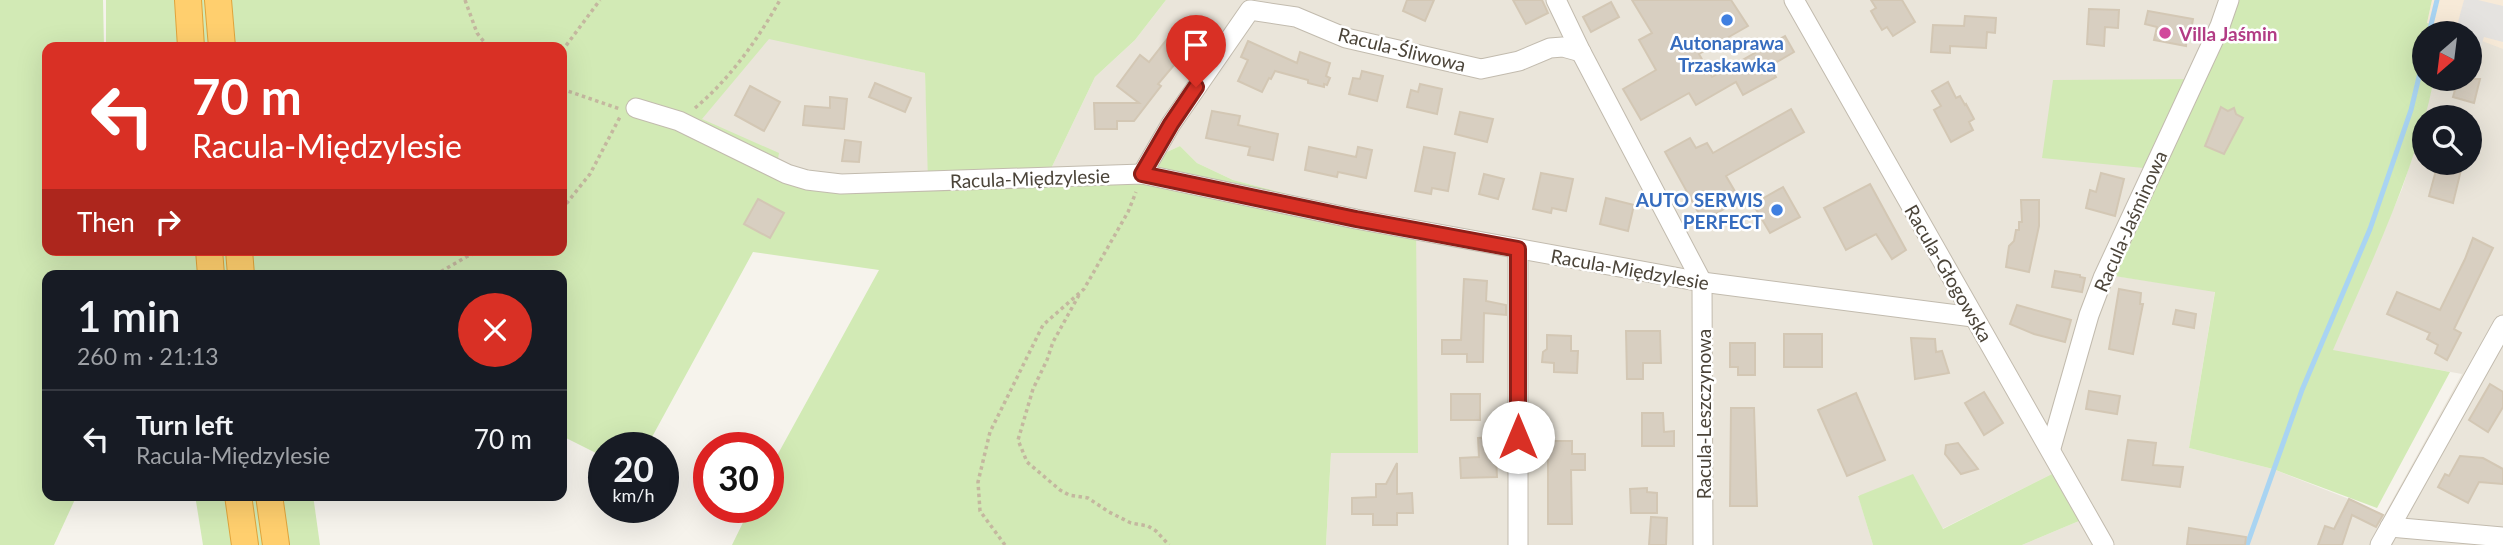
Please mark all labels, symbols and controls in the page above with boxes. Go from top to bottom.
marker: Autonaprawa Trzaskawka [1719,12,1735,28]
pin [1166,15,1226,87]
north arrow [2412,21,2482,91]
map controls [2412,21,2482,175]
street label: Racula-Śliwowa [1336,22,1468,76]
place label: Villa Jaśmin [2178,22,2277,45]
marker: Villa Jaśmin [2157,25,2173,41]
icon: arrive [1177,26,1215,64]
place label: Autonaprawa Trzaskawka [1669,31,1784,76]
text: 70 m [192,67,302,125]
icon: left [77,70,168,161]
button: search [2412,105,2482,175]
text: Racula-Międzylesie [192,126,462,165]
street label: Racula-Jaśminowa [2089,147,2171,295]
street label: Racula-Międzylesie [949,164,1111,192]
place label: AUTO SERWIS PERFECT [1635,188,1764,233]
street label: Racula-Głogowska [1900,200,1998,346]
marker: AUTO SERWIS PERFECT [1769,202,1785,218]
icon: right [149,203,187,241]
text: Then [77,206,135,238]
street label: Racula-Międzylesie [1549,244,1711,294]
text: 1 min [77,291,181,341]
button: close [458,293,532,367]
street label: Racula-Leszczynowa [1692,329,1715,499]
text: 260 m · 21:13 [77,342,219,370]
position arrow [1481,400,1555,474]
text: Turn left [136,409,233,441]
icon: left [77,420,115,458]
text: 70 m [474,423,532,455]
speed limit sign: 30 [693,432,784,523]
text: Racula-Międzylesie [136,441,330,469]
text: 20 [613,447,654,489]
text: km/h [612,484,655,506]

